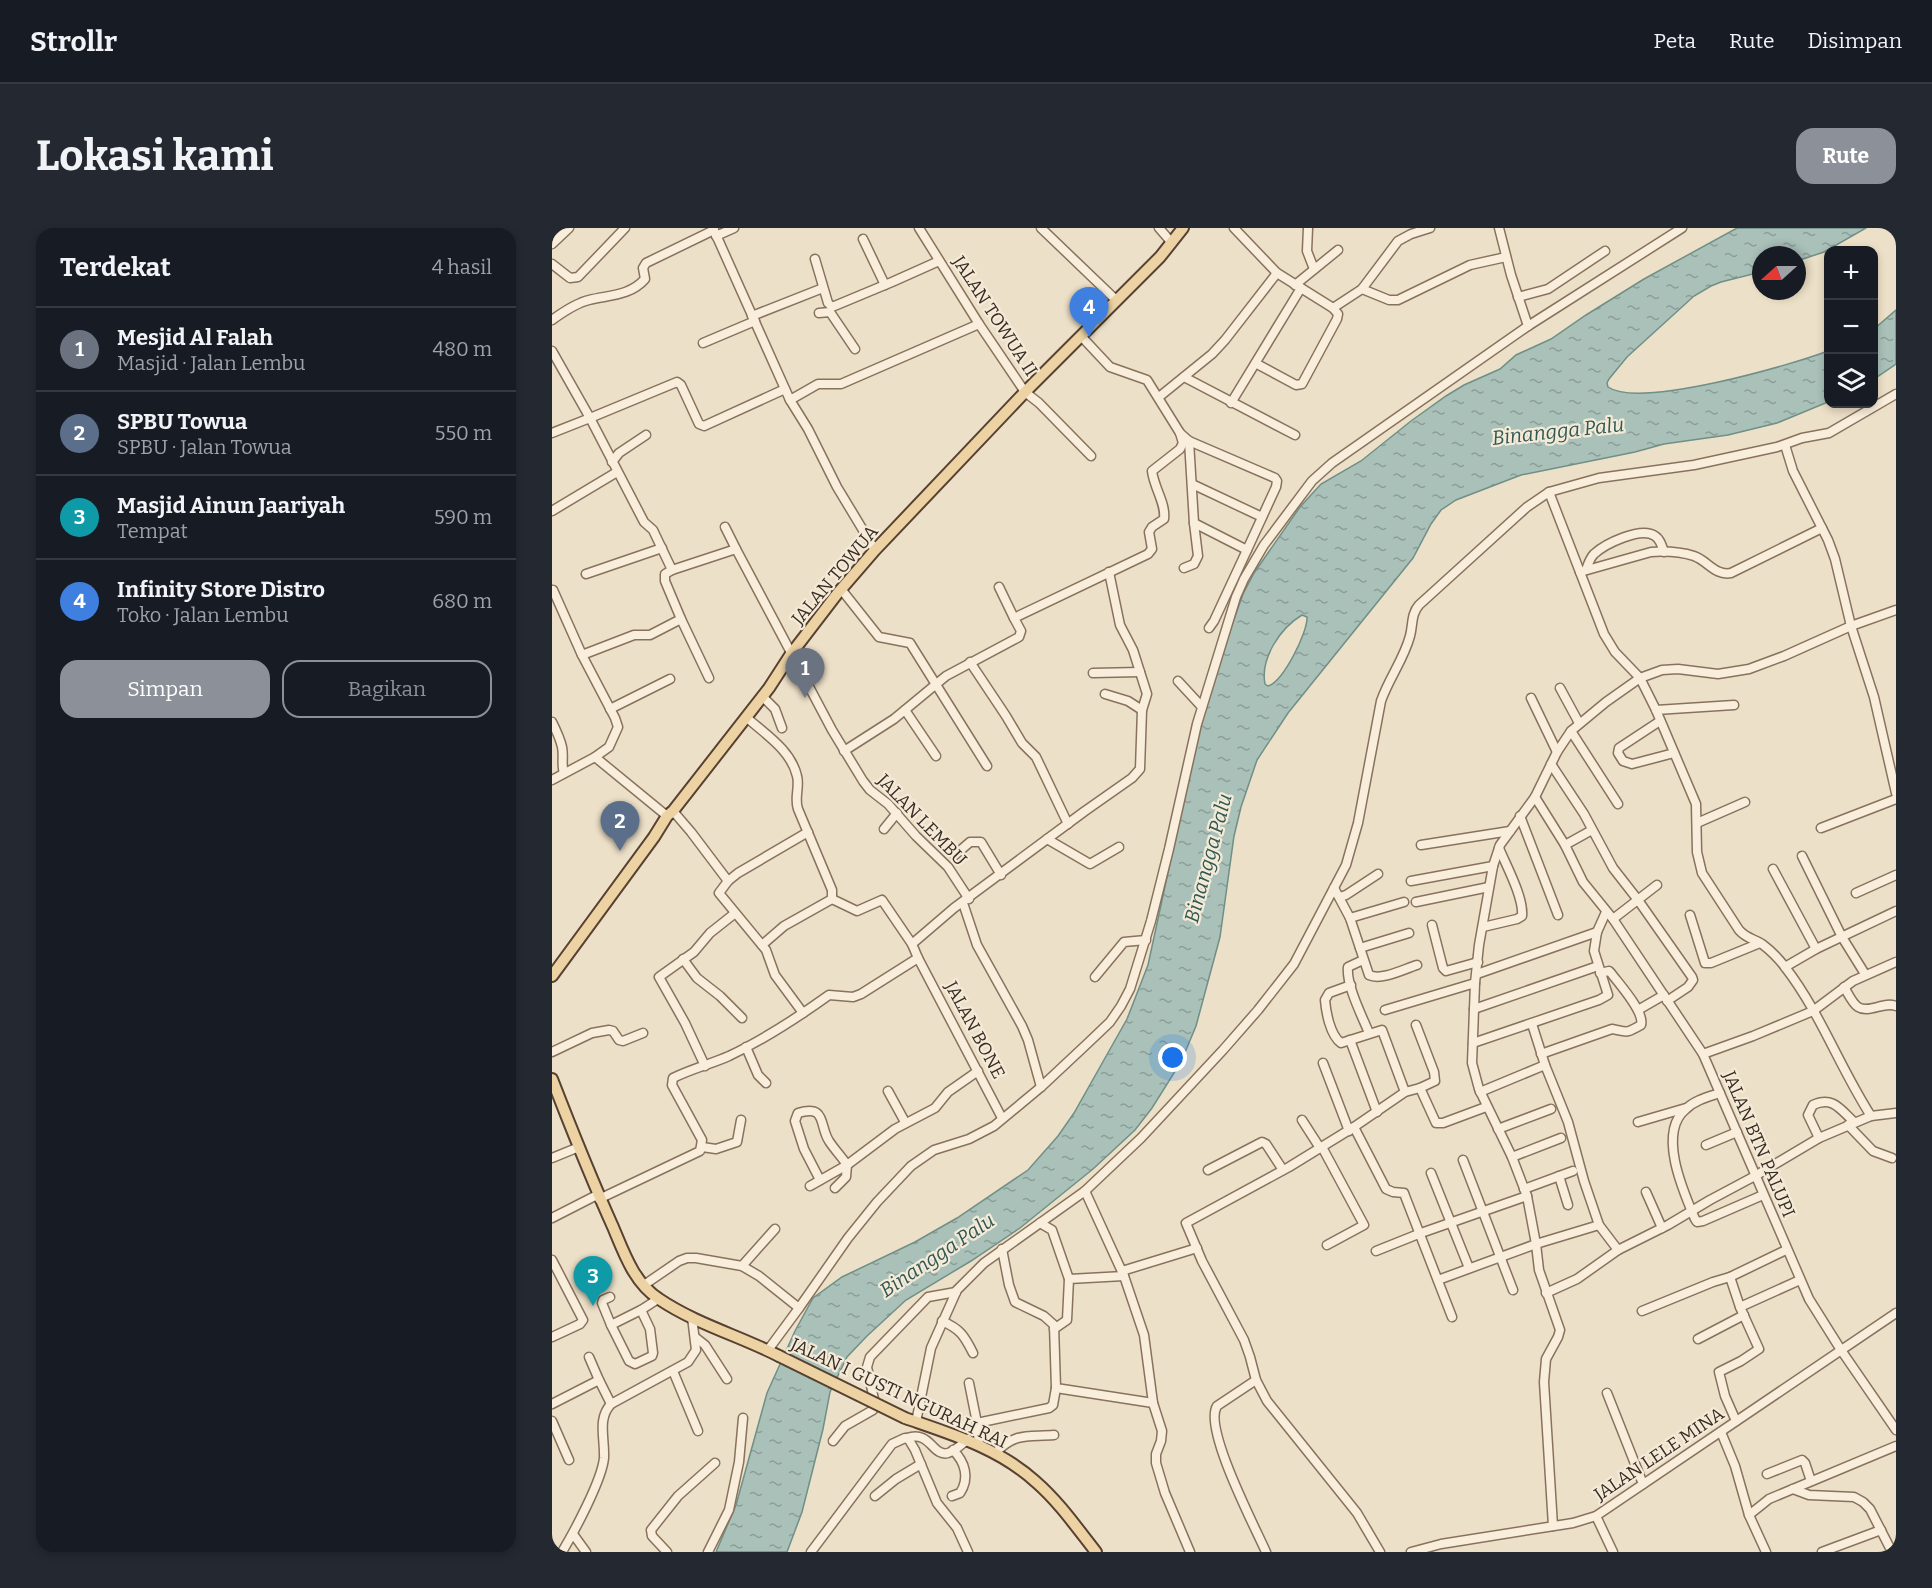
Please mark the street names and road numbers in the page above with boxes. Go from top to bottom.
street label: JALAN TOWUA II [947,251,1042,380]
street label: JALAN TOWUA [786,521,883,630]
street label: JALAN LEMBU [872,769,971,871]
street label: JALAN BONE [940,977,1010,1082]
street label: JALAN BTN PALUPI [1718,1067,1800,1220]
street label: JALAN I GUSTI NGURAH RAI [786,1333,1011,1453]
street label: JALAN LELE MINA [1589,1402,1728,1506]

